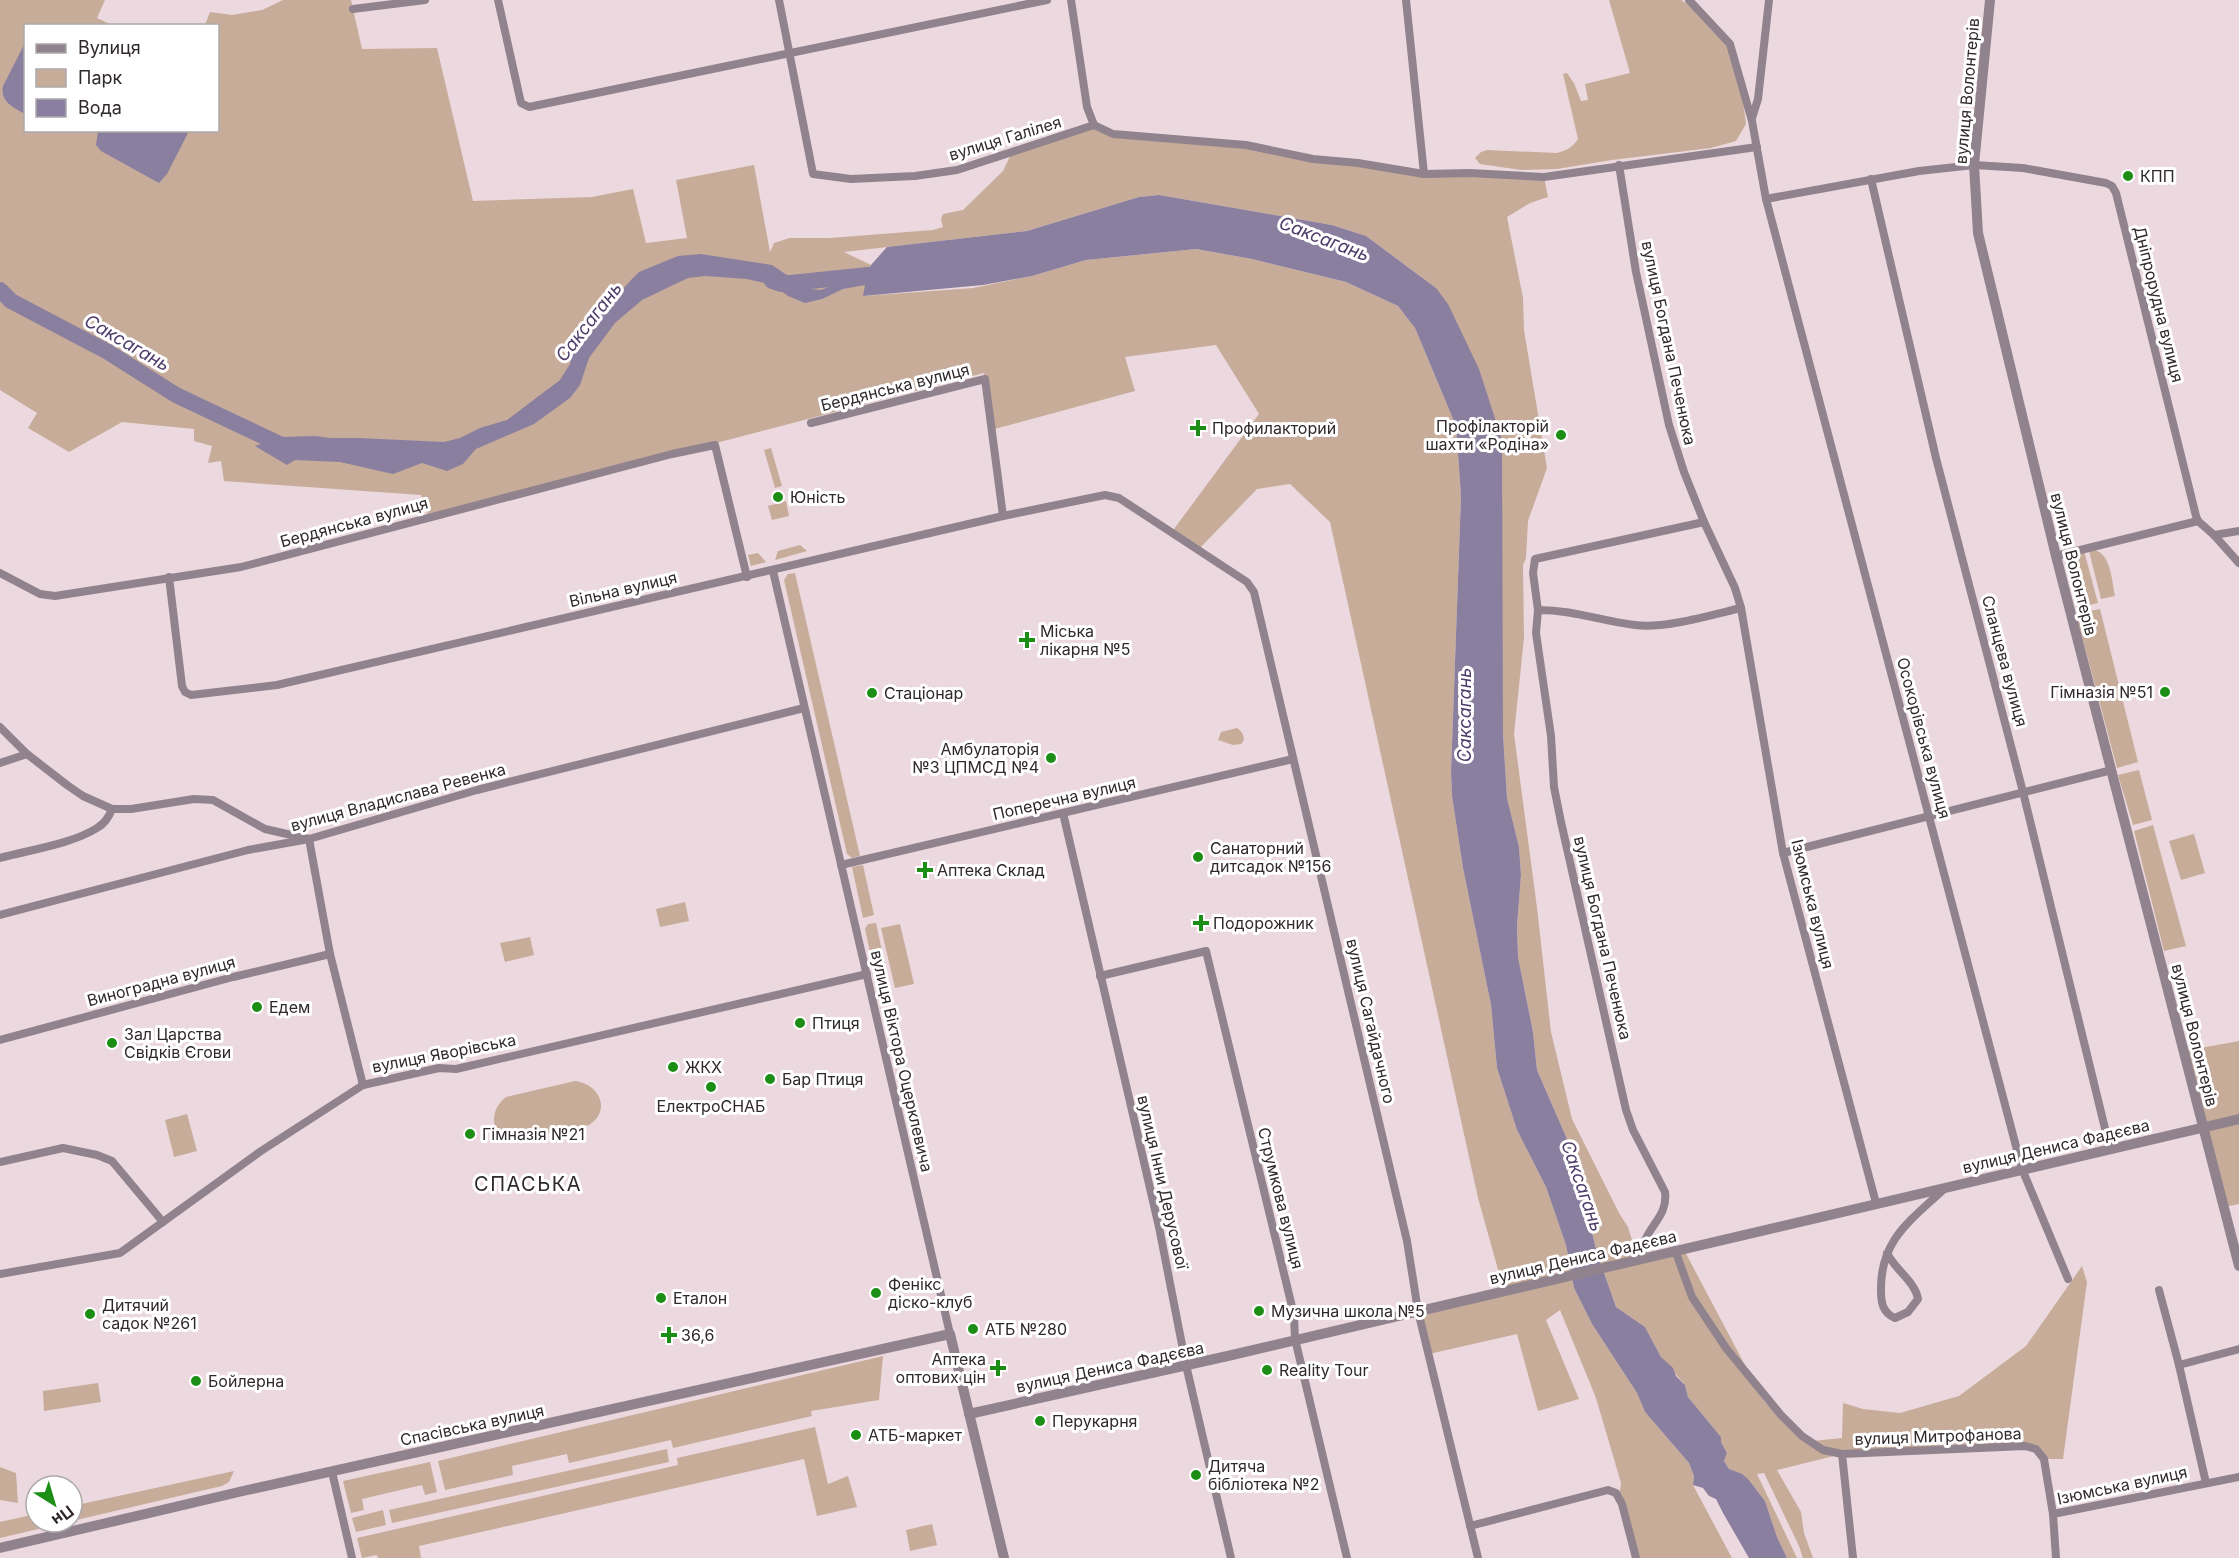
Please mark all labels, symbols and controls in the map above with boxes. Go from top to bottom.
street label: вулиця Волонтерів [1951,17,1983,165]
legend [24,24,219,132]
text: Вулиця [78,37,141,58]
text: Парк [78,67,123,88]
text: Вода [78,97,122,118]
street label: вулиця Галілея [946,111,1064,165]
place label: КПП [2140,166,2175,186]
marker: КПП [2121,169,2135,183]
water label: Саксагань [1276,212,1372,265]
street label: Дніпрорудна вулиця [2130,224,2188,384]
street label: вулиця Богдана Печенюка [1638,239,1700,447]
water label: Саксагань [551,278,626,365]
water label: Саксагань [81,310,174,375]
street label: Бердянська вулиця [819,359,971,415]
place label: Профілакторій шахти «Родіна» [1425,416,1549,454]
place label: Профилакторий [1212,418,1336,438]
marker: Профилакторий [1189,419,1207,437]
marker: Профілакторій шахти «Родіна» [1554,428,1568,442]
place label: Юність [790,487,845,507]
marker: Юність [771,490,785,504]
street label: вулиця Волонтерів [2047,491,2101,637]
street label: Бердянська вулиця [278,493,430,551]
street label: Вільна вулиця [567,567,679,611]
street label: Сланцева вулиця [1978,593,2032,729]
place label: Міська лікарня №5 [1040,621,1131,659]
marker: Міська лікарня №5 [1018,631,1036,649]
street label: Осокорівська вулиця [1893,655,1955,821]
water label: Саксагань [1454,668,1475,762]
place label: Гімназія №51 [2050,682,2153,702]
place label: Стаціонар [884,683,963,703]
marker: Гімназія №51 [2158,685,2172,699]
marker: Стаціонар [865,686,879,700]
place label: Амбулаторія №3 ЦПМСД №4 [912,739,1039,777]
marker: Амбулаторія №3 ЦПМСД №4 [1044,751,1058,765]
street label: вулиця Владислава Ревенка [288,759,508,835]
street label: Поперечна вулиця [991,772,1137,824]
street label: вулиця Богдана Печенюка [1570,834,1636,1042]
street label: Ізюмська вулиця [1787,837,1839,971]
place label: Санаторний дитсадок №156 [1210,838,1331,876]
marker: Санаторний дитсадок №156 [1191,850,1205,864]
place label: Аптека Склад [937,860,1045,880]
marker: Аптека Склад [918,863,932,877]
place label: Подорожник [1213,913,1314,933]
marker: Подорожник [1194,916,1208,930]
street label: вулиця Сагайдачного [1342,937,1400,1105]
street label: вулиця Віктора Оцерклевича [867,948,937,1174]
street label: Виноградна вулиця [85,952,237,1010]
street label: вулиця Волонтерів [2168,962,2222,1108]
place label: Едем [269,997,310,1017]
marker: Едем [250,1000,264,1014]
place label: Птиця [812,1013,860,1033]
marker: Птиця [793,1016,807,1030]
place label: Зал Царства Свідків Єгови [124,1024,231,1062]
street label: вулиця Яворівська [370,1029,518,1077]
marker: Зал Царства Свідків Єгови [105,1036,119,1050]
place label: ЖКХ [685,1057,722,1077]
marker: ЖКХ [666,1060,680,1074]
place label: Бар Птиця [782,1069,863,1089]
marker: Бар Птиця [763,1072,777,1086]
marker: ЕлектроСНАБ [704,1080,718,1094]
street label: вулиця Інни Дерусової [1133,1093,1193,1272]
place label: ЕлектроСНАБ [657,1096,765,1116]
street label: вулиця Дениса Фадєєва [1960,1115,2152,1177]
place label: Гімназія №21 [482,1124,585,1144]
street label: Струмкова вулиця [1254,1125,1308,1271]
marker: Гімназія №21 [463,1127,477,1141]
water label: Саксагань [1557,1138,1608,1234]
district label: СПАСЬКА [474,1172,582,1196]
street label: вулиця Дениса Фадєєва [1487,1226,1679,1288]
place label: Фенікс діско-клуб [888,1274,972,1312]
marker: Фенікс діско-клуб [869,1286,883,1300]
place label: Еталон [673,1288,727,1308]
marker: Еталон [654,1291,668,1305]
place label: Дитячий садок №261 [102,1295,197,1333]
place label: Музична школа №5 [1271,1301,1425,1321]
marker: Музична школа №5 [1252,1304,1266,1318]
marker: Дитячий садок №261 [83,1307,97,1321]
place label: АТБ №280 [985,1319,1067,1339]
marker: АТБ №280 [966,1322,980,1336]
place label: 36,6 [681,1325,714,1345]
marker: 36,6 [662,1328,676,1342]
street label: вулиця Дениса Фадєєва [1014,1337,1206,1397]
place label: Аптека оптових цін [896,1349,986,1387]
place label: Reality Tour [1279,1360,1368,1380]
marker: Аптека оптових цін [991,1361,1005,1375]
marker: Reality Tour [1260,1363,1274,1377]
place label: Бойлерна [208,1371,284,1391]
marker: Бойлерна [189,1374,203,1388]
street label: Спасівська вулиця [398,1400,546,1450]
place label: Перукарня [1052,1411,1137,1431]
marker: Перукарня [1033,1414,1047,1428]
street label: вулиця Митрофанова [1854,1423,2022,1449]
place label: АТБ-маркет [868,1425,962,1445]
marker: АТБ-маркет [849,1428,863,1442]
place label: Дитяча бібліотека №2 [1208,1456,1319,1494]
street label: Ізюмська вулиця [2055,1461,2189,1509]
marker: Дитяча бібліотека №2 [1189,1468,1203,1482]
north arrow [24,1474,84,1534]
text: Пн [48,1501,78,1531]

